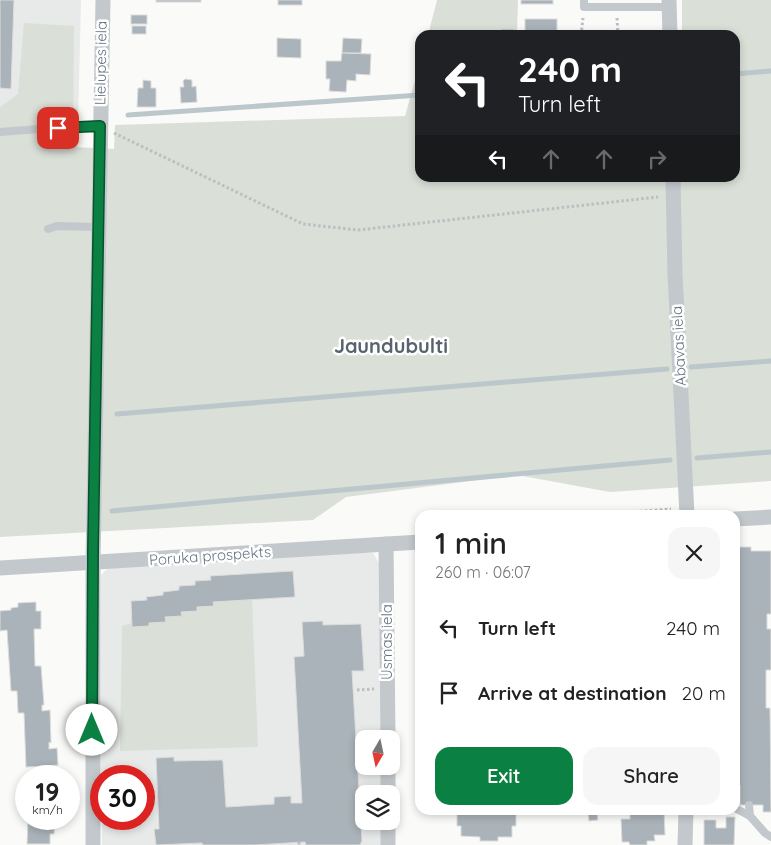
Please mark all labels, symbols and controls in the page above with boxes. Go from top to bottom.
street label: Lielupes iela [90,21,111,105]
text: 240 m [518,47,622,91]
icon: left [435,50,500,115]
text: Turn left [518,90,601,118]
pin [37,107,79,149]
icon: arrive [44,114,72,142]
icon: left [484,145,512,173]
icon: ahead [537,145,565,173]
icon: ahead [590,145,618,173]
icon: right [643,145,671,173]
street label: Abavas iela [667,306,690,386]
district label: Jaundubulti [334,333,448,358]
text: 1 min [435,524,507,562]
button: close [668,527,720,579]
street label: Poruka prospekts [148,542,271,569]
text: 260 m · 06:07 [435,562,531,582]
street label: Usmas iela [377,604,396,680]
icon: left [435,614,463,642]
text: Turn left [478,616,556,640]
text: 240 m [666,616,720,640]
icon: arrive [435,679,463,707]
text: Arrive at destination [478,681,667,705]
text: 20 m [682,681,726,705]
position arrow [65,703,117,755]
north arrow [355,730,400,775]
map controls [355,730,400,830]
button: Exit [435,747,573,805]
button: Share [583,747,720,805]
speed limit sign: 30 [90,765,155,830]
text: 19 [36,776,59,807]
button: layers [355,785,400,830]
text: km/h [32,802,63,817]

